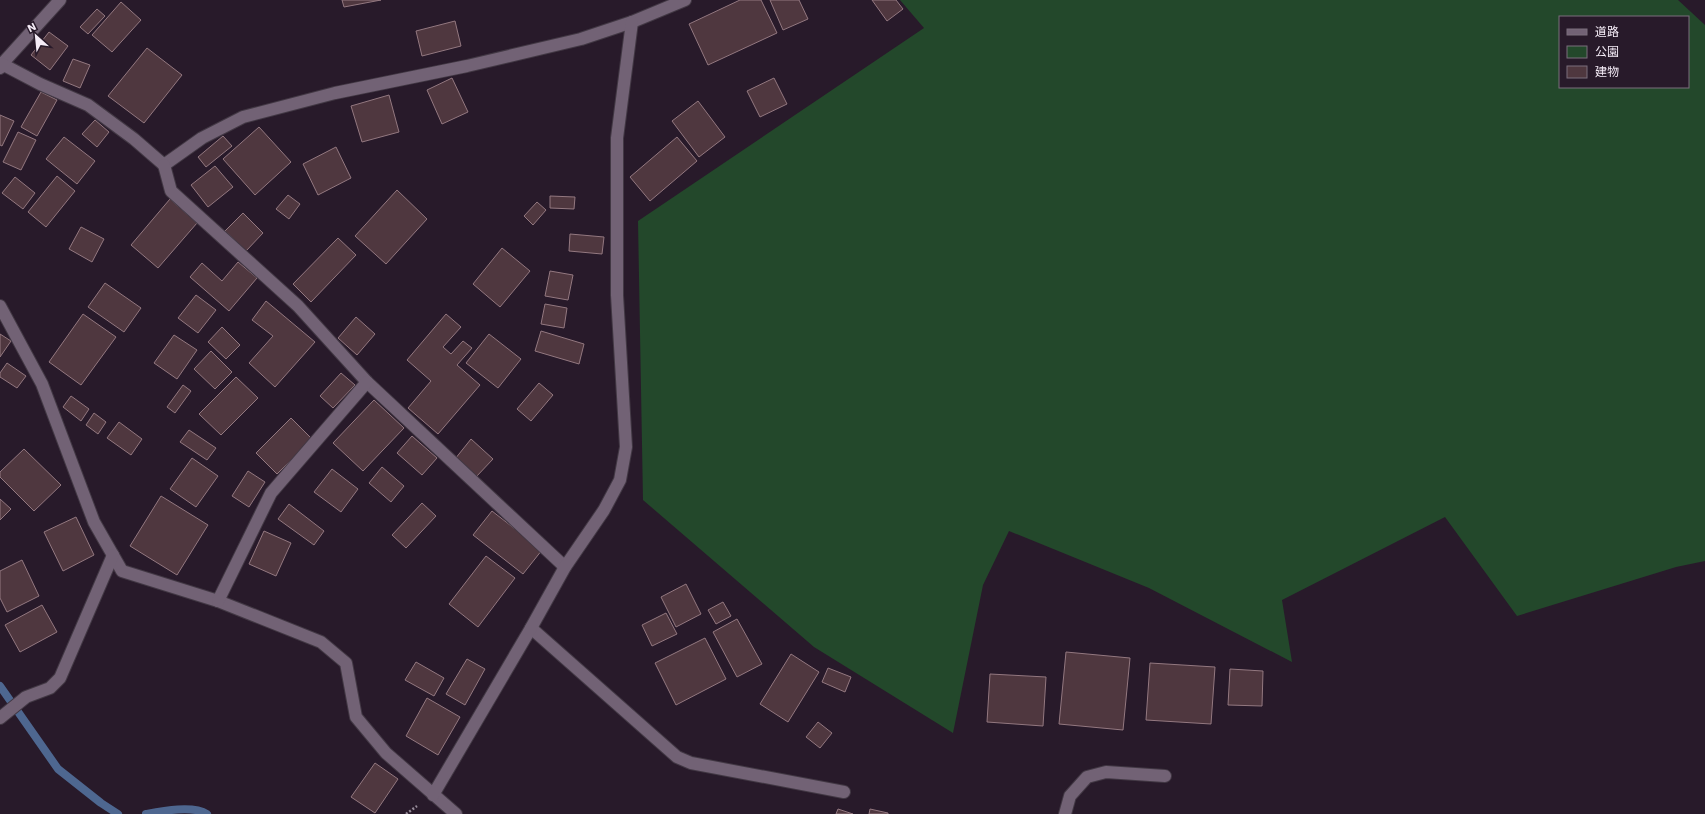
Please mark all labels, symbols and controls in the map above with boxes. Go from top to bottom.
north arrow [16,16,56,56]
legend [1559,16,1689,88]
text: N [25,20,38,35]
text: 道路 [1595,25,1619,39]
text: 公園 [1595,45,1619,59]
text: 建物 [1595,65,1619,79]

